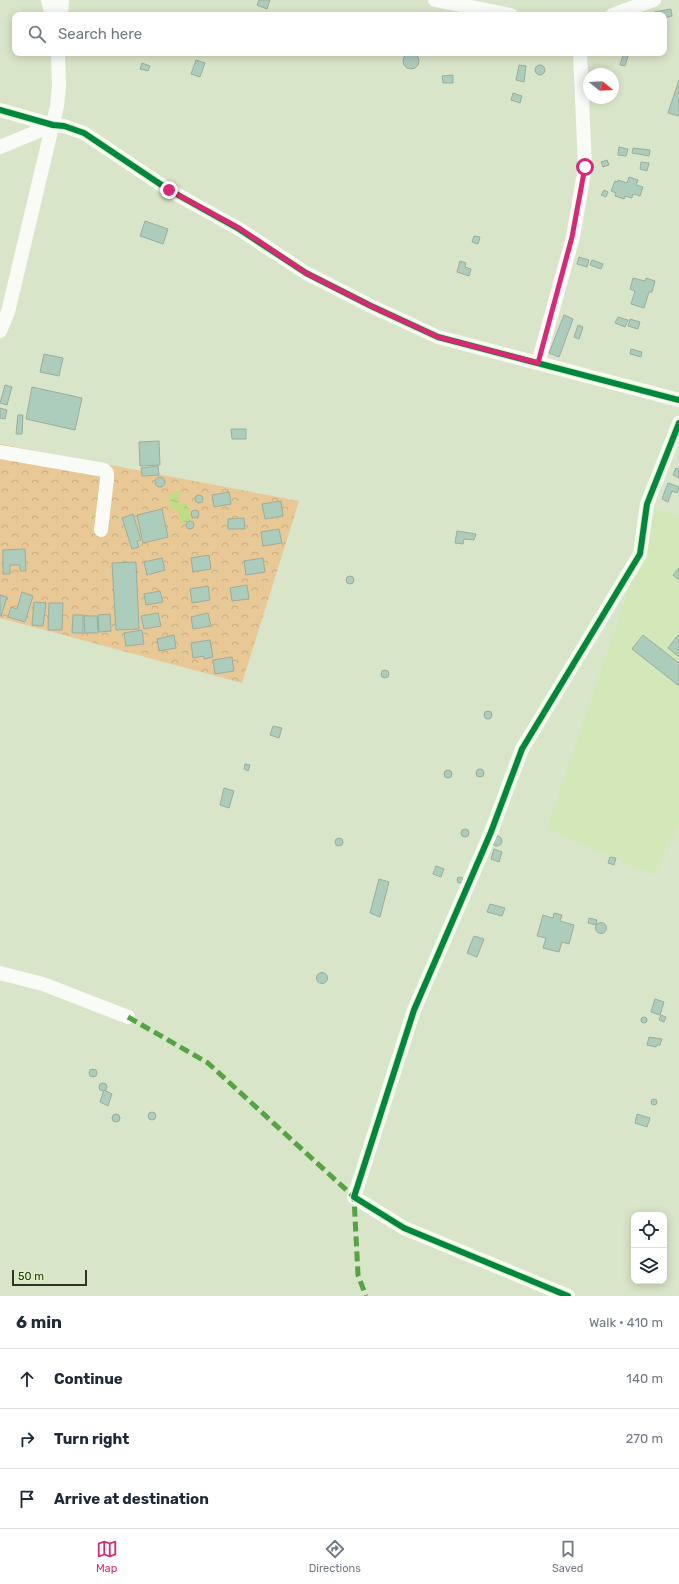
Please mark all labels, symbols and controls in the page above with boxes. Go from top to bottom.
search box [12,12,667,56]
icon: search [26,23,48,45]
text: Search here [58,25,142,43]
north arrow [583,68,619,104]
route start [576,158,594,176]
route end [160,181,178,199]
map controls [631,1212,667,1284]
button: locate [631,1212,667,1248]
button: layers [631,1248,667,1284]
scale bar [12,1268,87,1287]
text: 50 m [18,1270,44,1283]
text: 6 min [16,1312,62,1332]
text: Walk · 410 m [589,1315,663,1330]
icon: ahead [16,1368,38,1390]
text: Continue [54,1370,123,1388]
text: 140 m [626,1371,663,1386]
icon: right [16,1428,38,1450]
text: Turn right [54,1430,129,1448]
text: 270 m [626,1431,663,1446]
icon: arrive [16,1488,38,1510]
text: Arrive at destination [54,1490,209,1508]
tab: Map [96,1538,118,1575]
tab: Directions [309,1538,361,1575]
tab: Saved [552,1538,583,1575]

